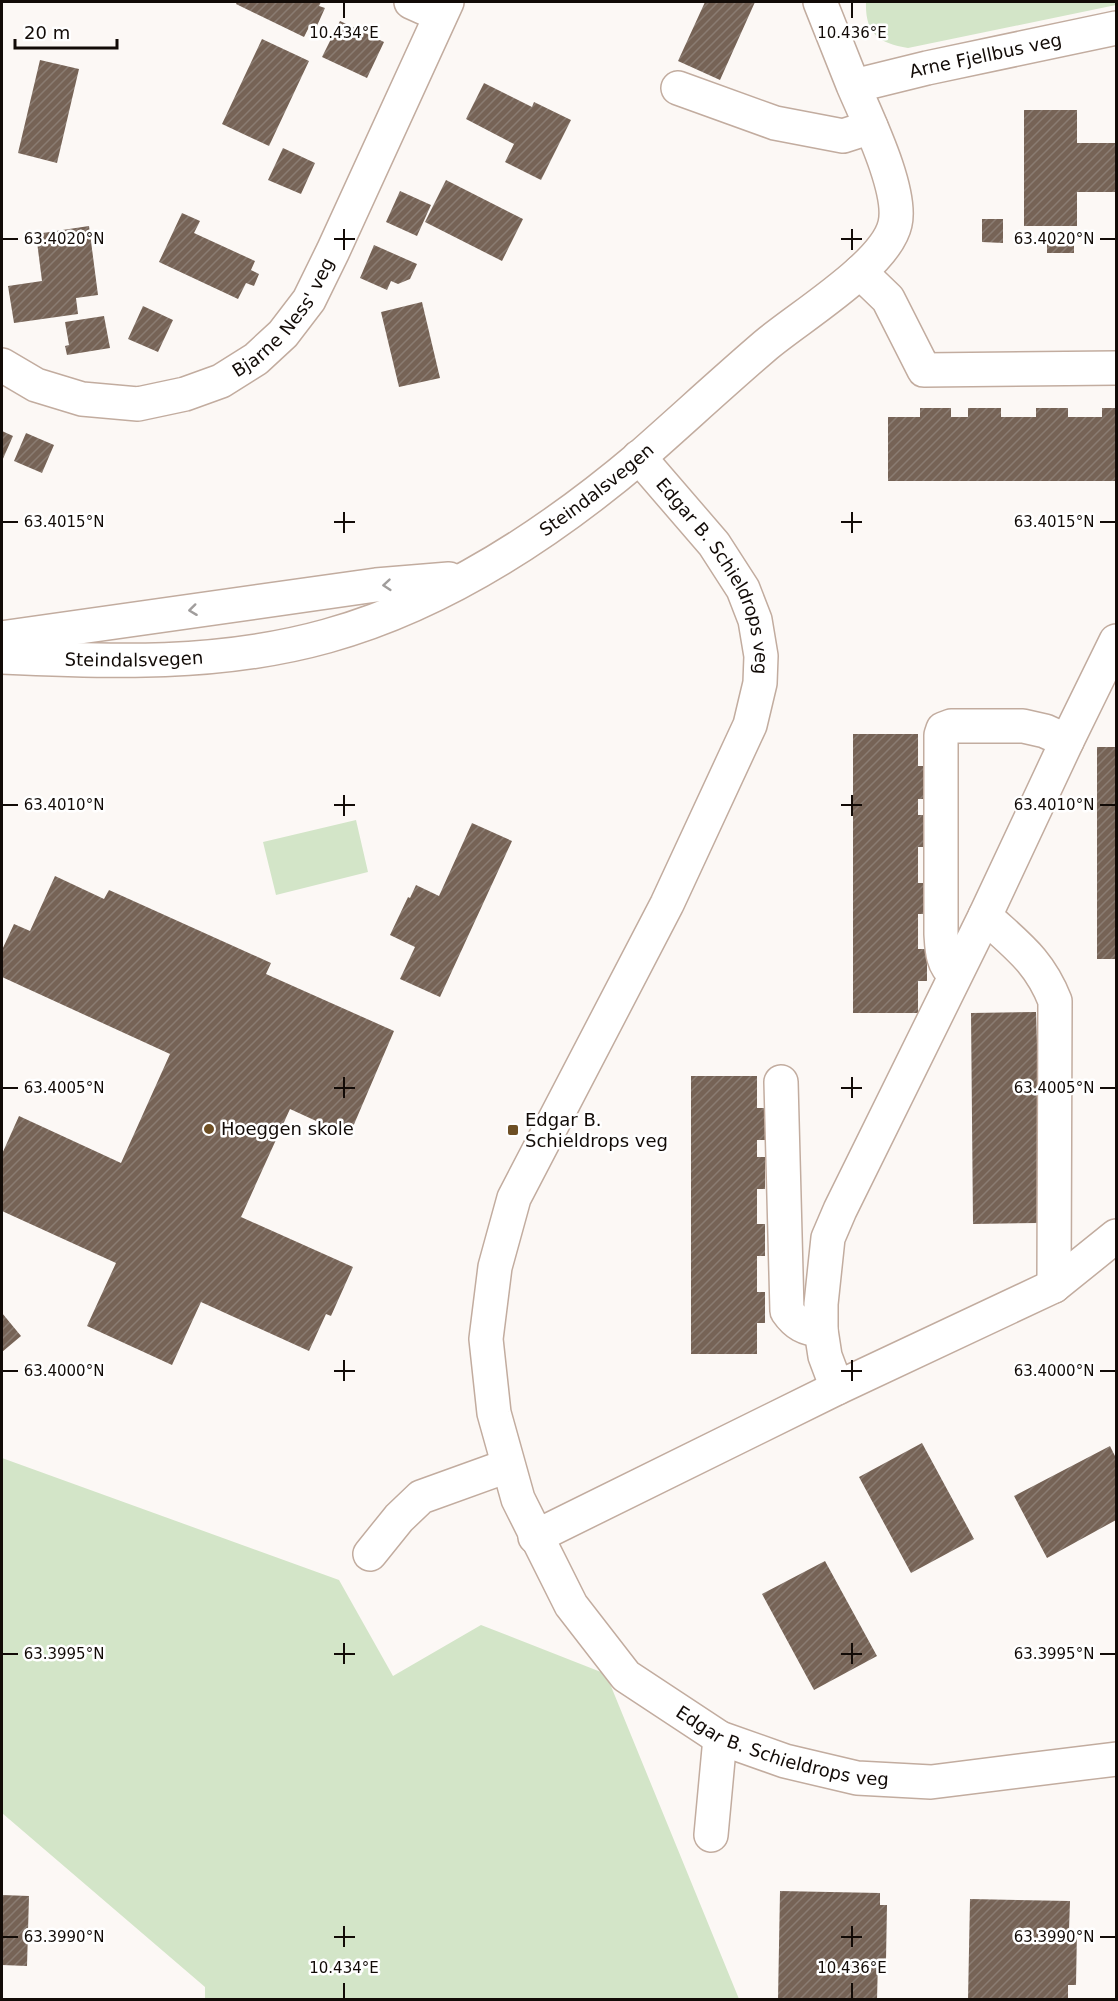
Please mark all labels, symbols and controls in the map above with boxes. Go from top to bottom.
scale bar [15,12,117,50]
text: 20 m [24,22,70,43]
text: 10.434°E [309,24,379,42]
text: 10.436°E [817,24,887,42]
street label: Arne Fjellbus veg [907,29,1064,82]
text: 63.4020°N [24,230,104,248]
text: 63.4020°N [1014,230,1094,248]
street label: Bjarne Ness' veg [228,254,338,381]
street label: Steindalsvegen [535,439,658,540]
street label: Edgar B. Schieldrops veg [652,474,772,675]
text: 63.4015°N [24,513,104,531]
text: 63.4015°N [1014,513,1094,531]
one-way arrow [382,578,391,591]
one-way arrow [189,603,198,616]
street label: Steindalsvegen [64,646,204,670]
text: 63.4010°N [24,796,104,814]
text: 63.4010°N [1014,796,1094,814]
text: 63.4005°N [24,1079,104,1097]
text: 63.4005°N [1014,1079,1094,1097]
place label: Edgar B. Schieldrops veg [525,1109,668,1151]
place label: Hoeggen skole [221,1118,354,1139]
marker: Hoeggen skole [202,1122,216,1136]
marker: Edgar B. Schieldrops veg [506,1123,520,1137]
text: 63.4000°N [24,1362,104,1380]
text: 63.4000°N [1014,1362,1094,1380]
text: 63.3995°N [24,1645,104,1663]
text: 63.3995°N [1014,1645,1094,1663]
street label: Edgar B. Schieldrops veg [672,1701,889,1790]
text: 63.3990°N [24,1928,104,1946]
text: 63.3990°N [1014,1928,1094,1946]
text: 10.434°E [309,1959,379,1977]
text: 10.436°E [817,1959,887,1977]

